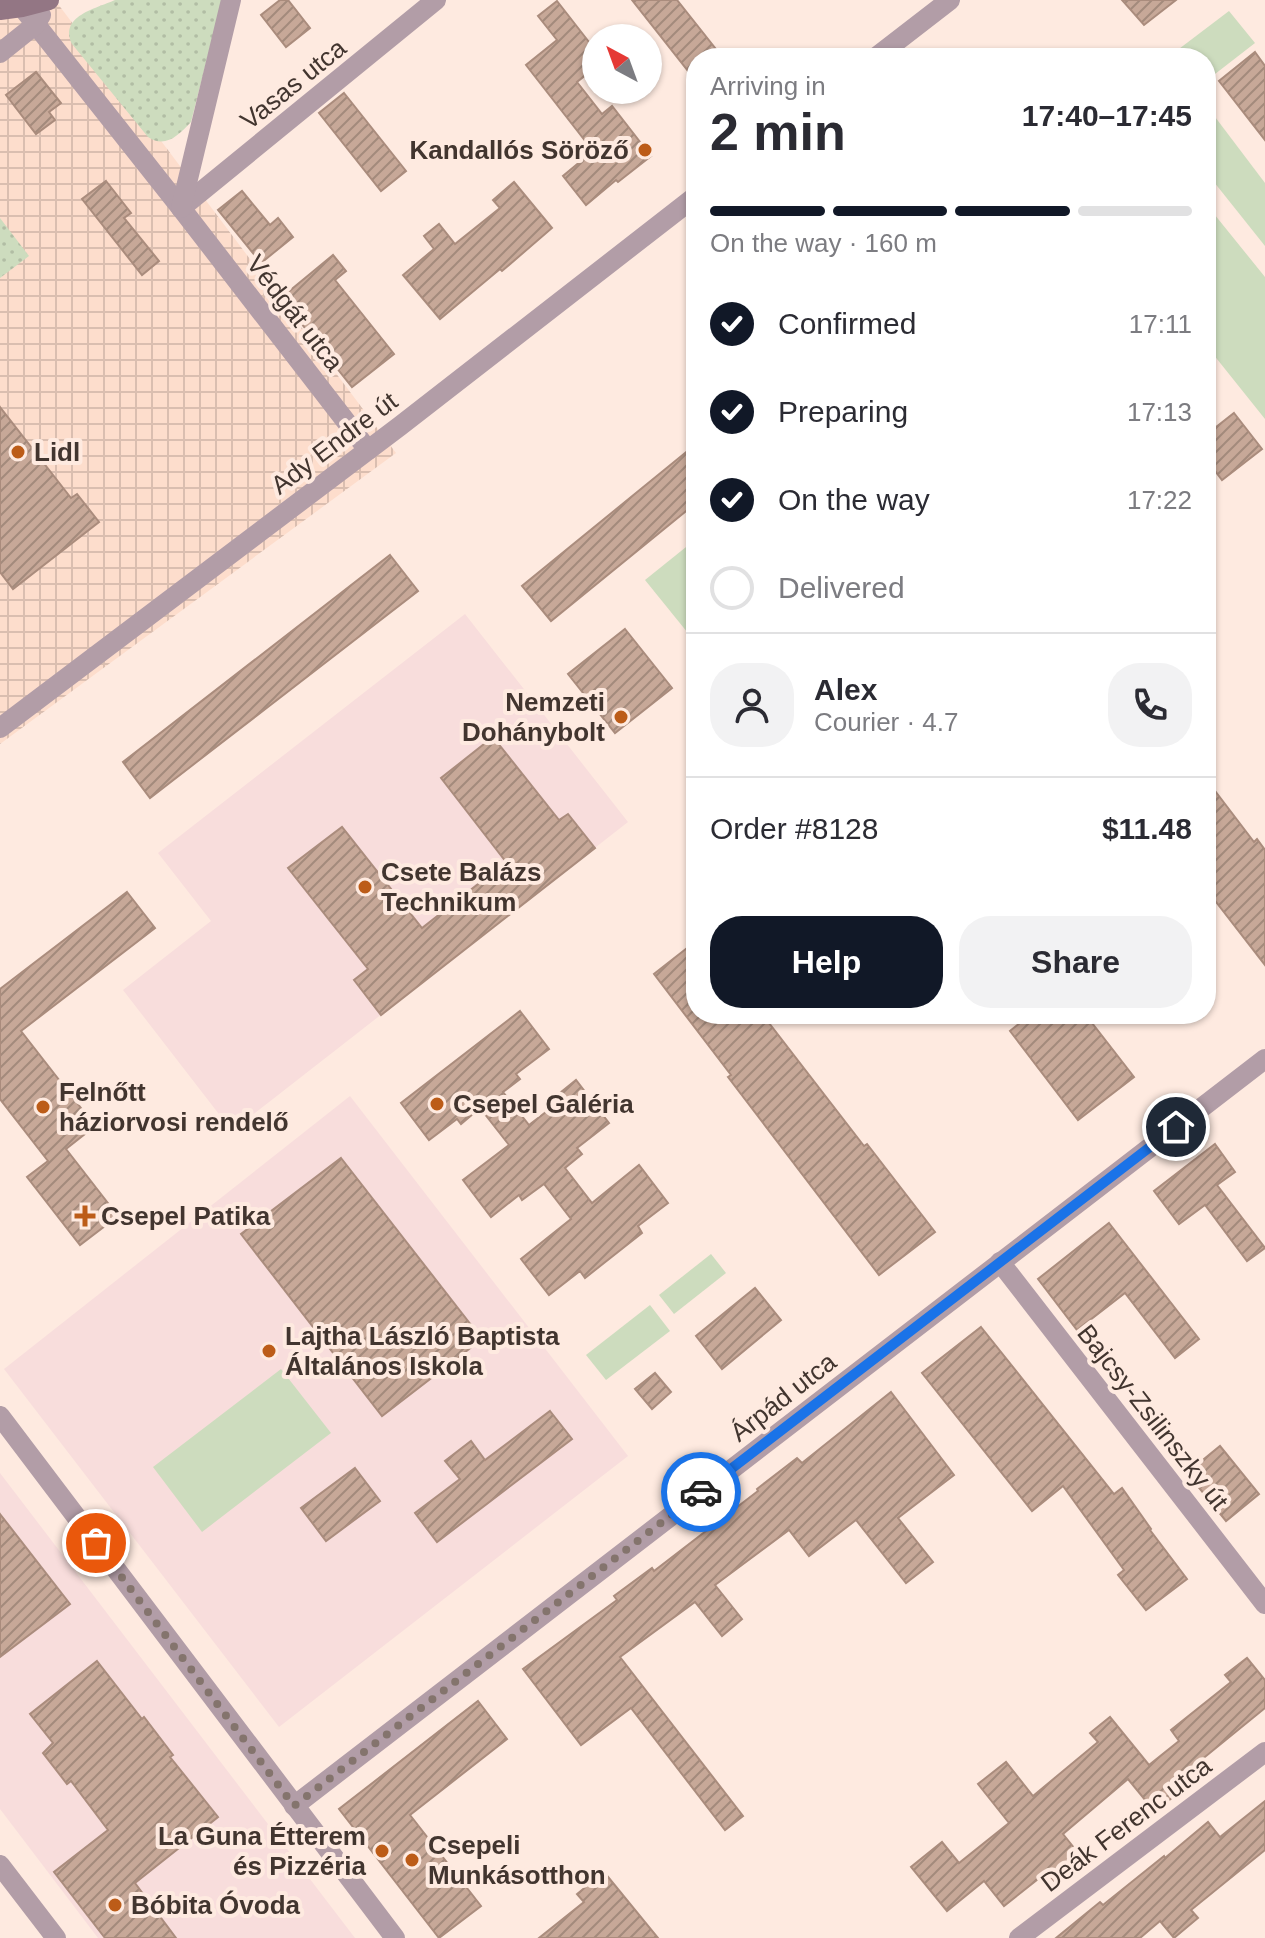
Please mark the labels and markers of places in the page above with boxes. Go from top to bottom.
place label: Kandallós Söröző [409,135,629,165]
marker: Kandallós Söröző [636,141,654,159]
place label: Lidl [34,437,80,467]
marker: Lidl [9,443,27,461]
place label: Nemzeti Dohánybolt [462,687,605,747]
marker: Nemzeti Dohánybolt [612,708,630,726]
place label: Csete Balázs Technikum [381,857,541,917]
marker: Csete Balázs Technikum [356,878,374,896]
place label: Felnőtt háziorvosi rendelő [59,1077,289,1137]
place label: Csepel Galéria [453,1089,634,1119]
pin [1142,1093,1210,1161]
marker: Csepel Galéria [428,1095,446,1113]
marker: Felnőtt háziorvosi rendelő [34,1098,52,1116]
place label: Csepel Patika [101,1201,271,1231]
marker: Csepel Patika [76,1207,94,1225]
place label: Lajtha László Baptista Általános Iskola [285,1321,560,1381]
marker: Lajtha László Baptista Általános Iskola [260,1342,278,1360]
pin [62,1509,130,1577]
place label: La Guna Étterem és Pizzéria [158,1821,367,1881]
place label: Csepeli Munkásotthon [428,1830,606,1890]
marker: La Guna Étterem és Pizzéria [373,1842,391,1860]
marker: Csepeli Munkásotthon [403,1851,421,1869]
place label: Bóbita Óvoda [131,1890,301,1920]
marker: Bóbita Óvoda [106,1896,124,1914]

